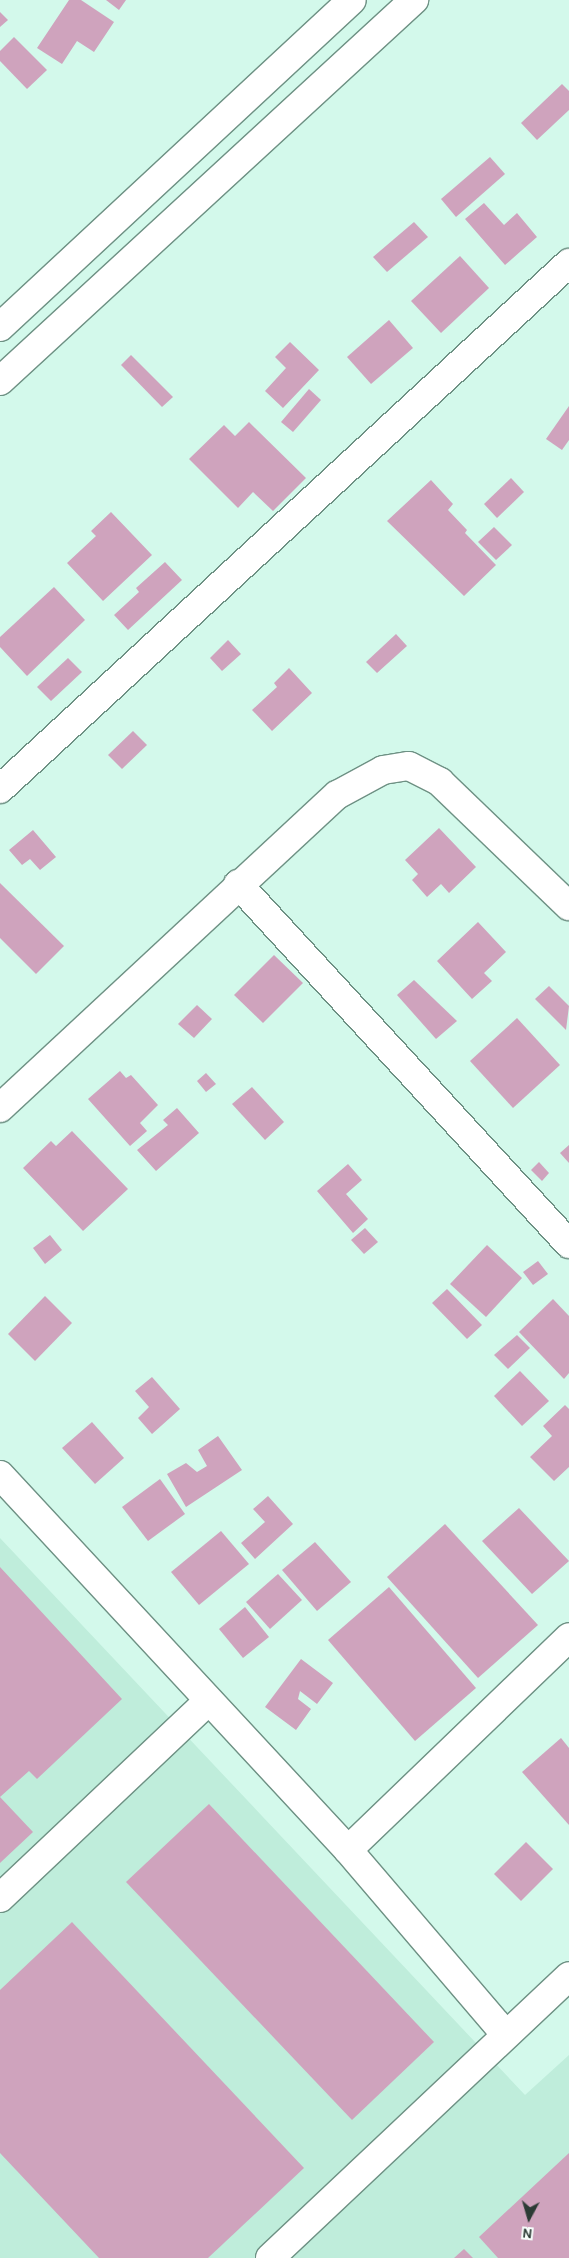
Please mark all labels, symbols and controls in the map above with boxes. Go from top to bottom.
north arrow [504,2193,554,2243]
text: N [522,2224,533,2242]

